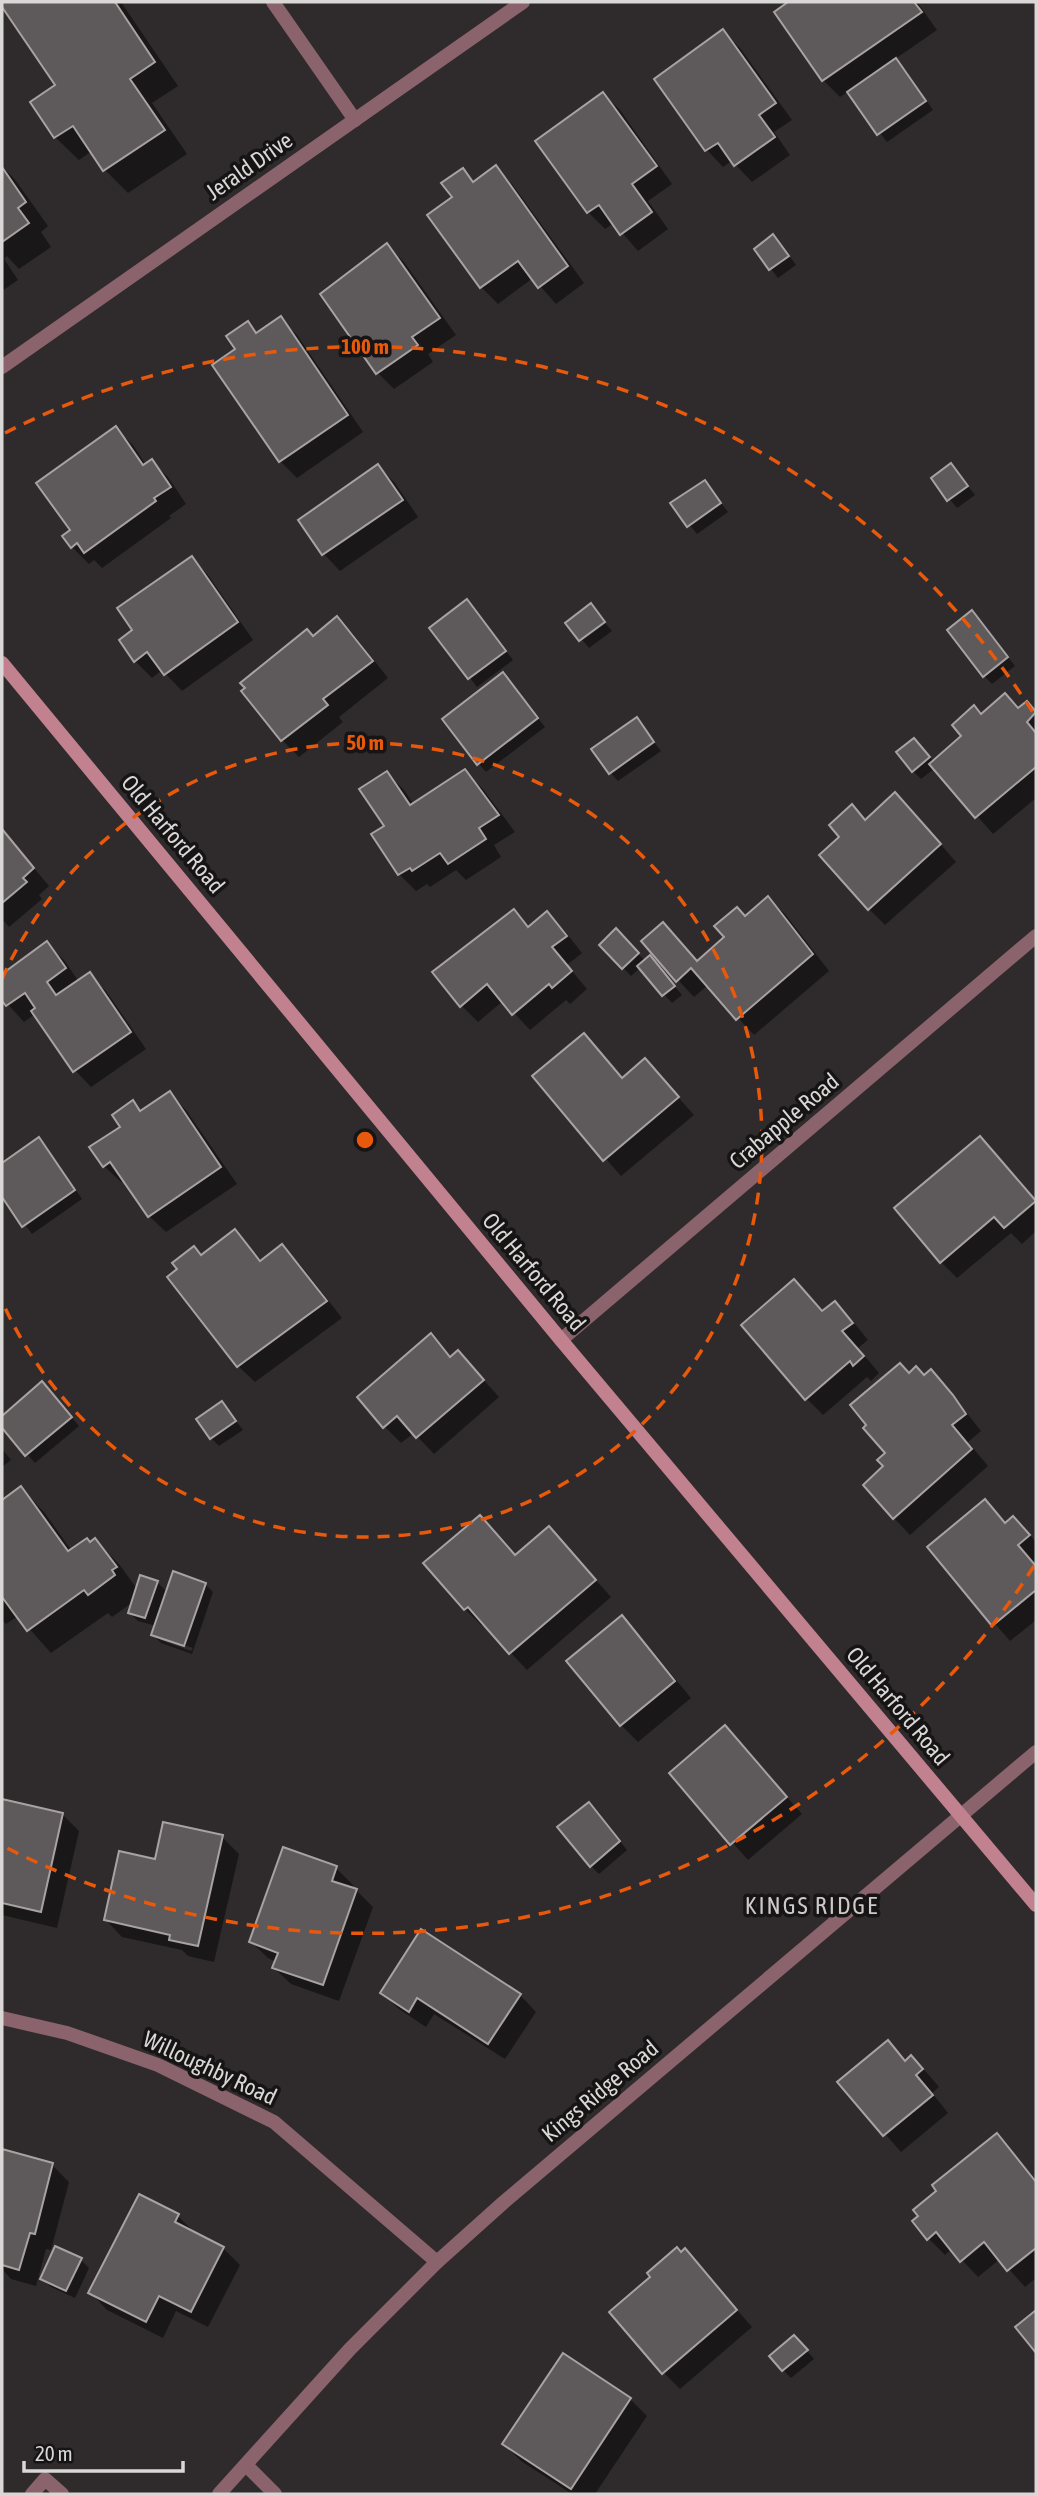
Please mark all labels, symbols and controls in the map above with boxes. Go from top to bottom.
street label: Jerald Drive [201,127,297,205]
text: 100 m [341,334,389,358]
text: 50 m [346,730,384,754]
street label: Old Harford Road [116,770,230,898]
street label: Crabapple Road [724,1068,844,1174]
centre of rings [353,1128,377,1152]
street label: Old Harford Road [477,1208,591,1336]
street label: Old Harford Road [841,1642,955,1770]
district label: KINGS RIDGE [745,1892,879,1919]
street label: Willoughby Road [139,2026,281,2110]
street label: Kings Ridge Road [537,2035,663,2147]
scale bar [24,2430,184,2474]
text: 20 m [35,2441,73,2465]

